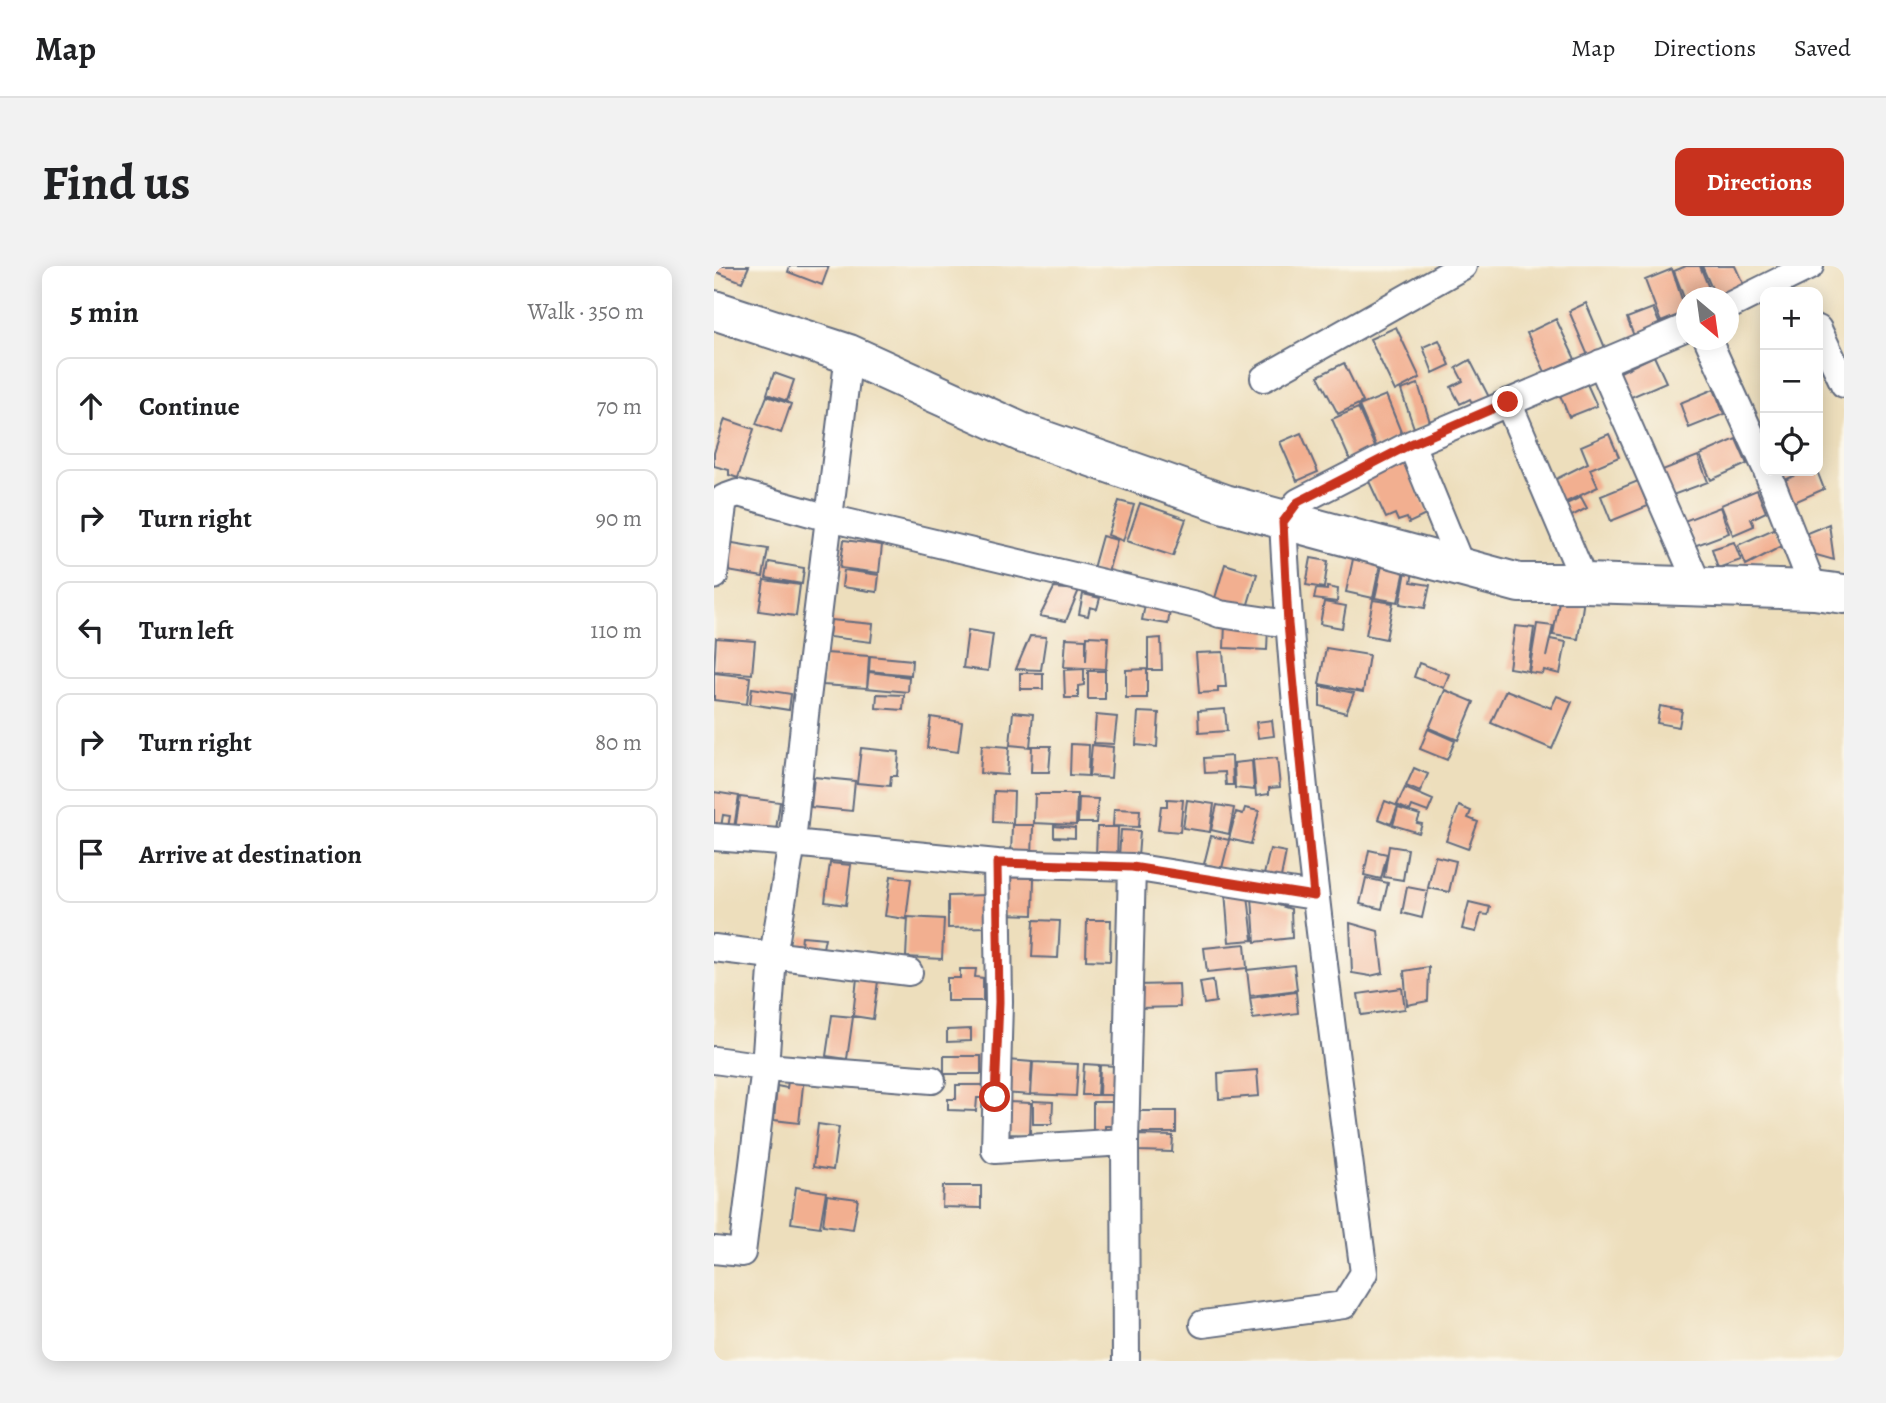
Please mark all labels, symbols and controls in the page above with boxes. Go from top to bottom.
text: Map [35,26,96,71]
text: Map [1571,32,1615,64]
text: Directions [1653,32,1756,64]
text: Saved [1794,32,1851,64]
button: Directions [1675,148,1844,216]
text: Find us [42,149,190,216]
north arrow [1676,287,1739,350]
map controls [1760,287,1823,476]
button: + [1760,287,1823,350]
text: 5 min [70,292,139,332]
text: Walk · 350 m [528,296,644,327]
button: − [1760,350,1823,413]
route end [1492,386,1523,417]
icon: ahead [72,387,110,425]
text: Continue [139,389,240,424]
text: 70 m [596,391,642,422]
button: locate [1760,413,1823,476]
icon: right [72,499,110,537]
text: Turn right [139,501,252,536]
text: 90 m [596,503,642,534]
icon: left [72,611,110,649]
text: Turn left [139,613,234,648]
text: 110 m [590,615,642,646]
icon: right [72,723,110,761]
text: Turn right [139,725,252,760]
text: 80 m [595,727,642,758]
icon: arrive [72,835,110,873]
text: Arrive at destination [139,837,362,872]
route start [979,1081,1010,1112]

